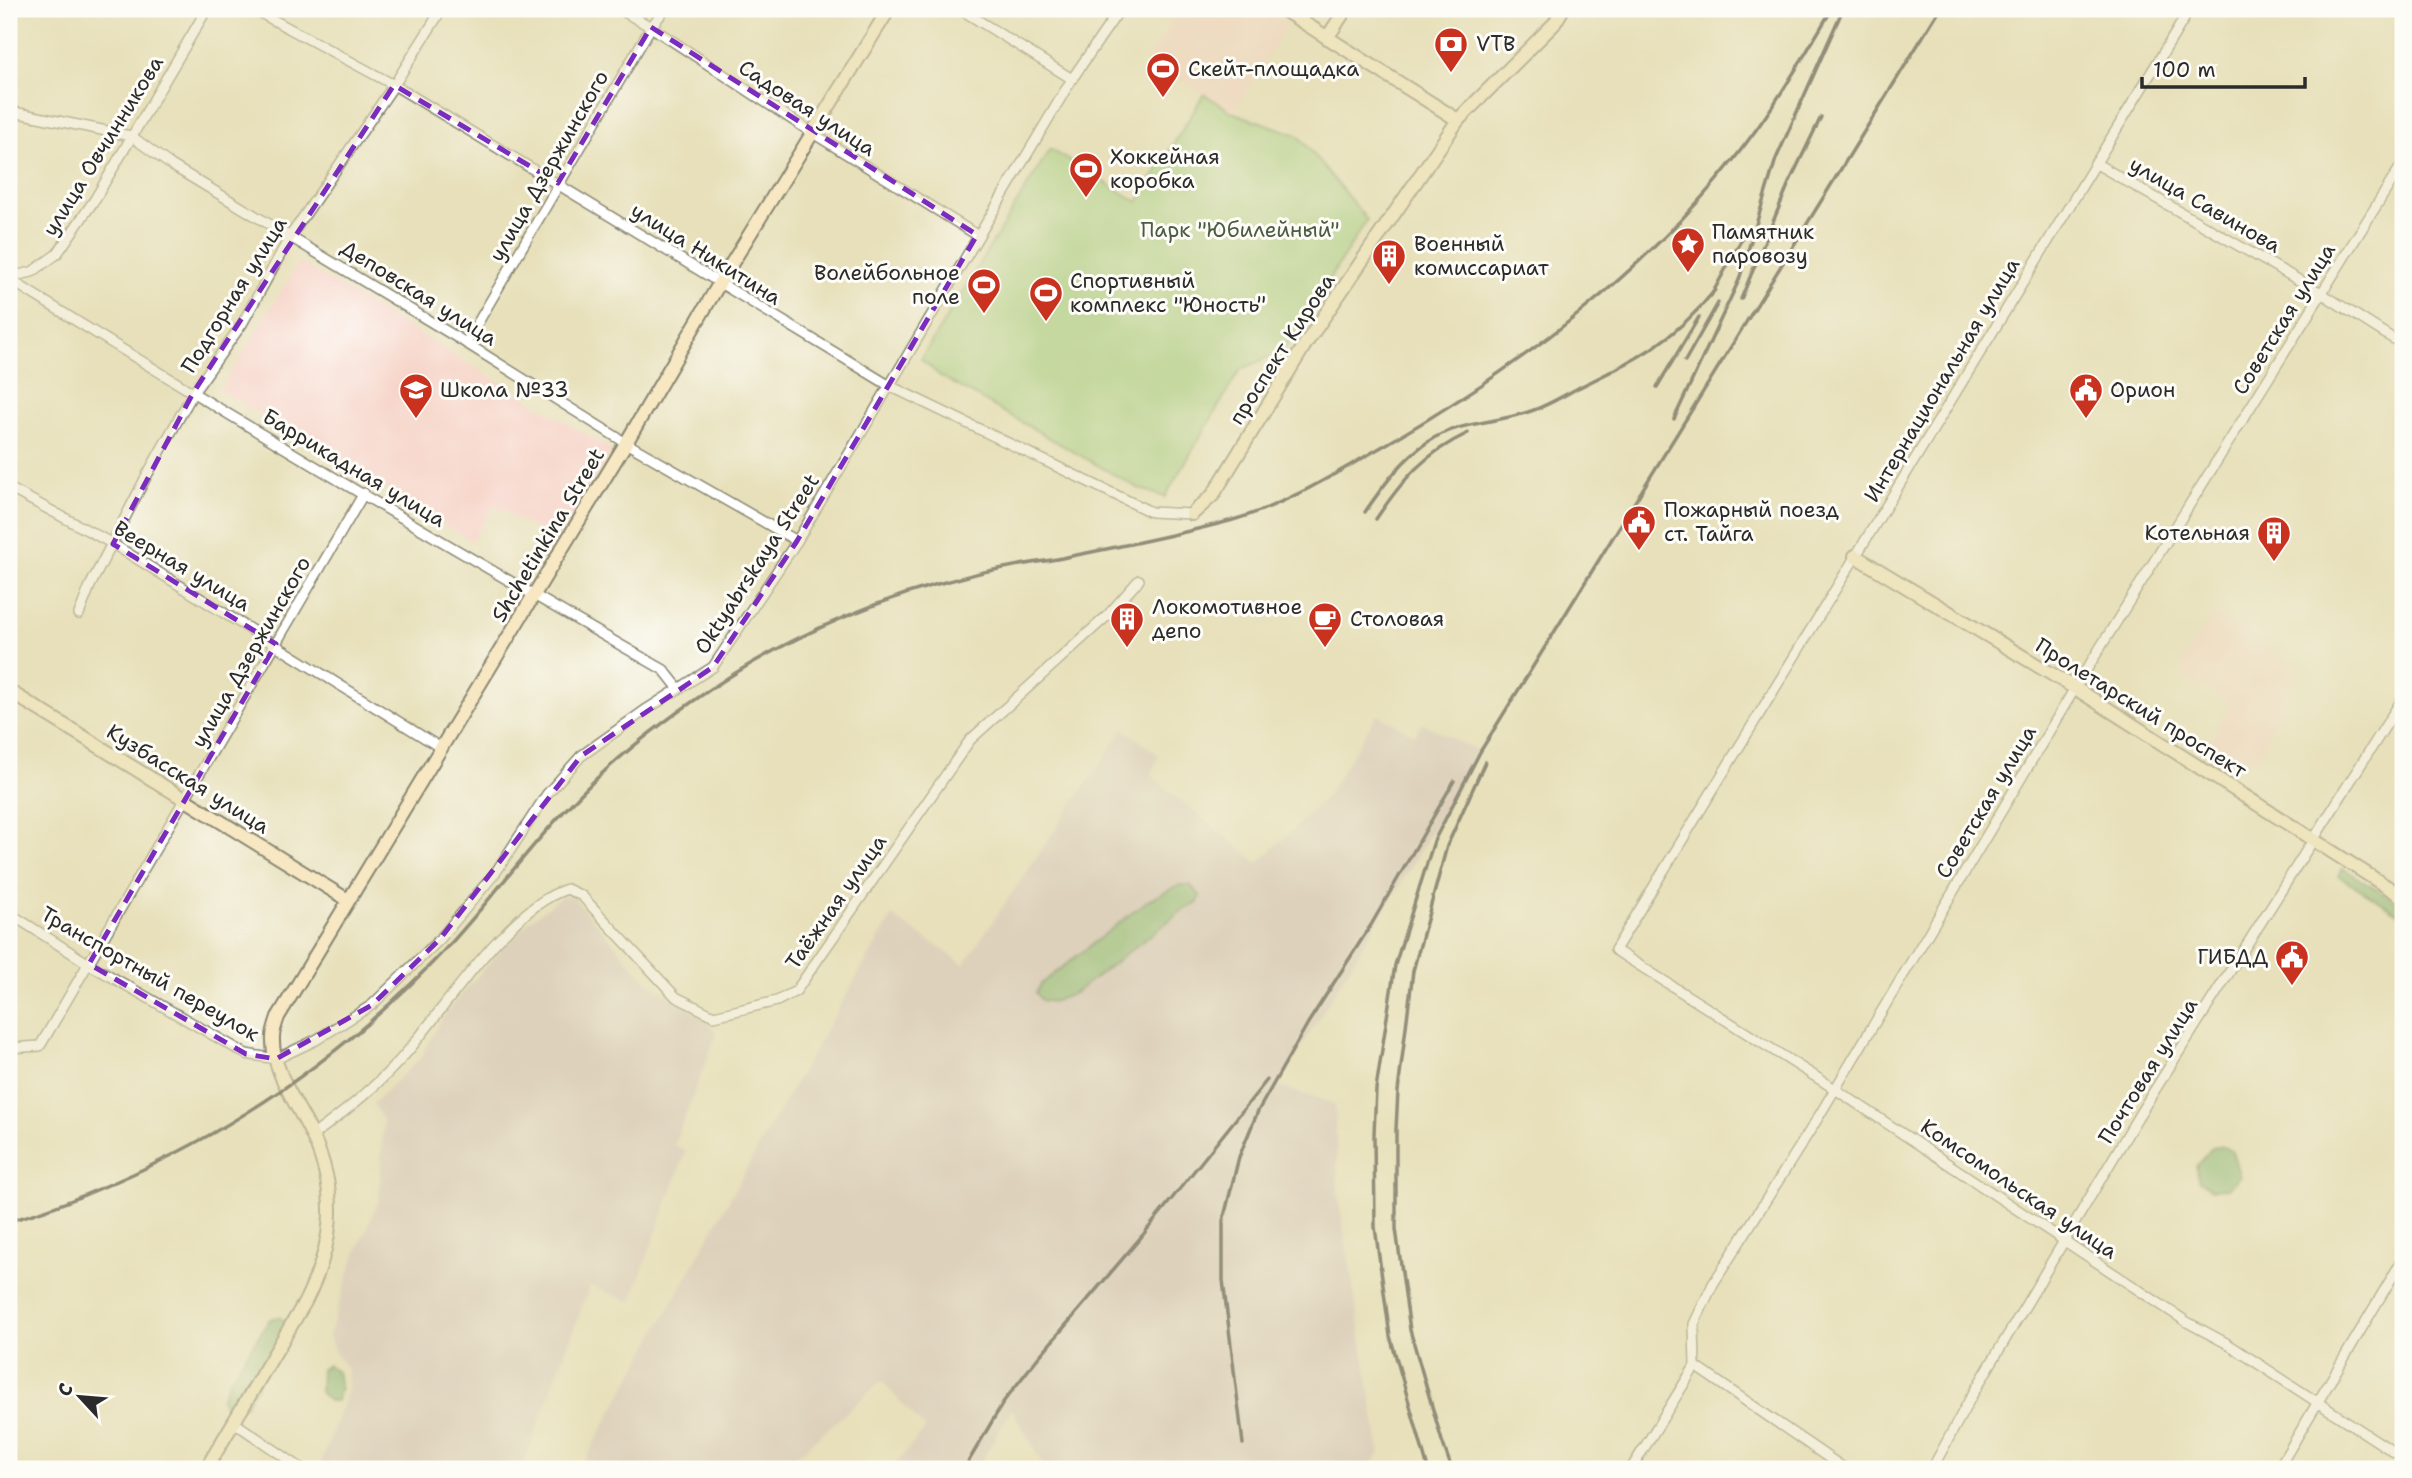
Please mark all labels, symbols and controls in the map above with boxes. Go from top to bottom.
bank icon: VTB [1432,25,1470,74]
place label: VTB [1476,30,1515,58]
scale bar [2142,46,2305,90]
sports icon: Скейт-площадка [1144,50,1182,99]
street label: улица Овчинникова [36,51,170,241]
street label: Садовая улица [733,53,881,163]
place label: Скейт-площадка [1188,55,1359,83]
text: 100 m [2153,56,2216,84]
street label: улица Дзержинского [483,65,615,267]
place label: Хоккейная коробка [1110,143,1220,195]
sports icon: Хоккейная коробка [1067,150,1105,199]
street label: улица Савинова [2124,150,2286,260]
street label: улица Никитина [625,196,787,312]
street label: Подгорная улица [175,212,293,378]
park label: Парк "Юбилейный" [1141,216,1340,244]
place label: Памятник паровозу [1712,218,1814,270]
place icon: Памятник паровозу [1669,225,1707,274]
place label: Военный комиссариат [1414,230,1549,282]
street label: Деповская улица [336,234,502,352]
building icon: Военный комиссариат [1370,237,1408,286]
street label: Советская улица [2226,238,2342,400]
street label: Интернациональная улица [1858,253,2026,507]
place label: Волейбольное поле [814,259,960,311]
sports icon: Волейбольное поле [965,266,1003,315]
place label: Спортивный комплекс "Юность" [1070,267,1266,319]
street label: проспект Кирова [1223,268,1341,430]
sports icon: Спортивный комплекс "Юность" [1027,274,1065,323]
school or university icon: Школа №33 [397,371,435,420]
public building icon: Орион [2067,371,2105,420]
place label: Школа №33 [440,376,569,404]
place label: Орион [2110,376,2175,404]
street label: Баррикадная улица [257,402,451,534]
street label: Shchetinkina Street [485,443,611,627]
street label: Oktyabrskaya Street [688,468,826,660]
place label: Пожарный поезд ст. Тайга [1664,496,1839,548]
public building icon: Пожарный поезд ст. Тайга [1620,503,1658,552]
street label: Веерная улица [108,514,256,618]
building icon: Котельная [2255,514,2293,563]
place label: Котельная [2144,519,2250,547]
street label: улица Дзержинского [185,551,317,753]
place label: Локомотивное депо [1152,593,1302,645]
building icon: Локомотивное депо [1108,600,1146,649]
cafe icon: Столовая [1306,600,1344,649]
place label: Столовая [1350,605,1444,633]
street label: Пролетарский проспект [2030,631,2252,785]
street label: Кузбасская улица [101,718,275,840]
street label: Советская улица [1929,720,2043,884]
street label: Таёжная улица [779,829,893,975]
street label: Транспортный переулок [36,900,264,1048]
public building icon: ГИБДД [2273,938,2311,987]
place label: ГИБДД [2197,943,2268,971]
street label: Почтовая улица [2092,993,2204,1149]
street label: Комсомольская улица [1915,1113,2123,1265]
north arrow [46,1362,116,1432]
text: С [51,1379,79,1400]

